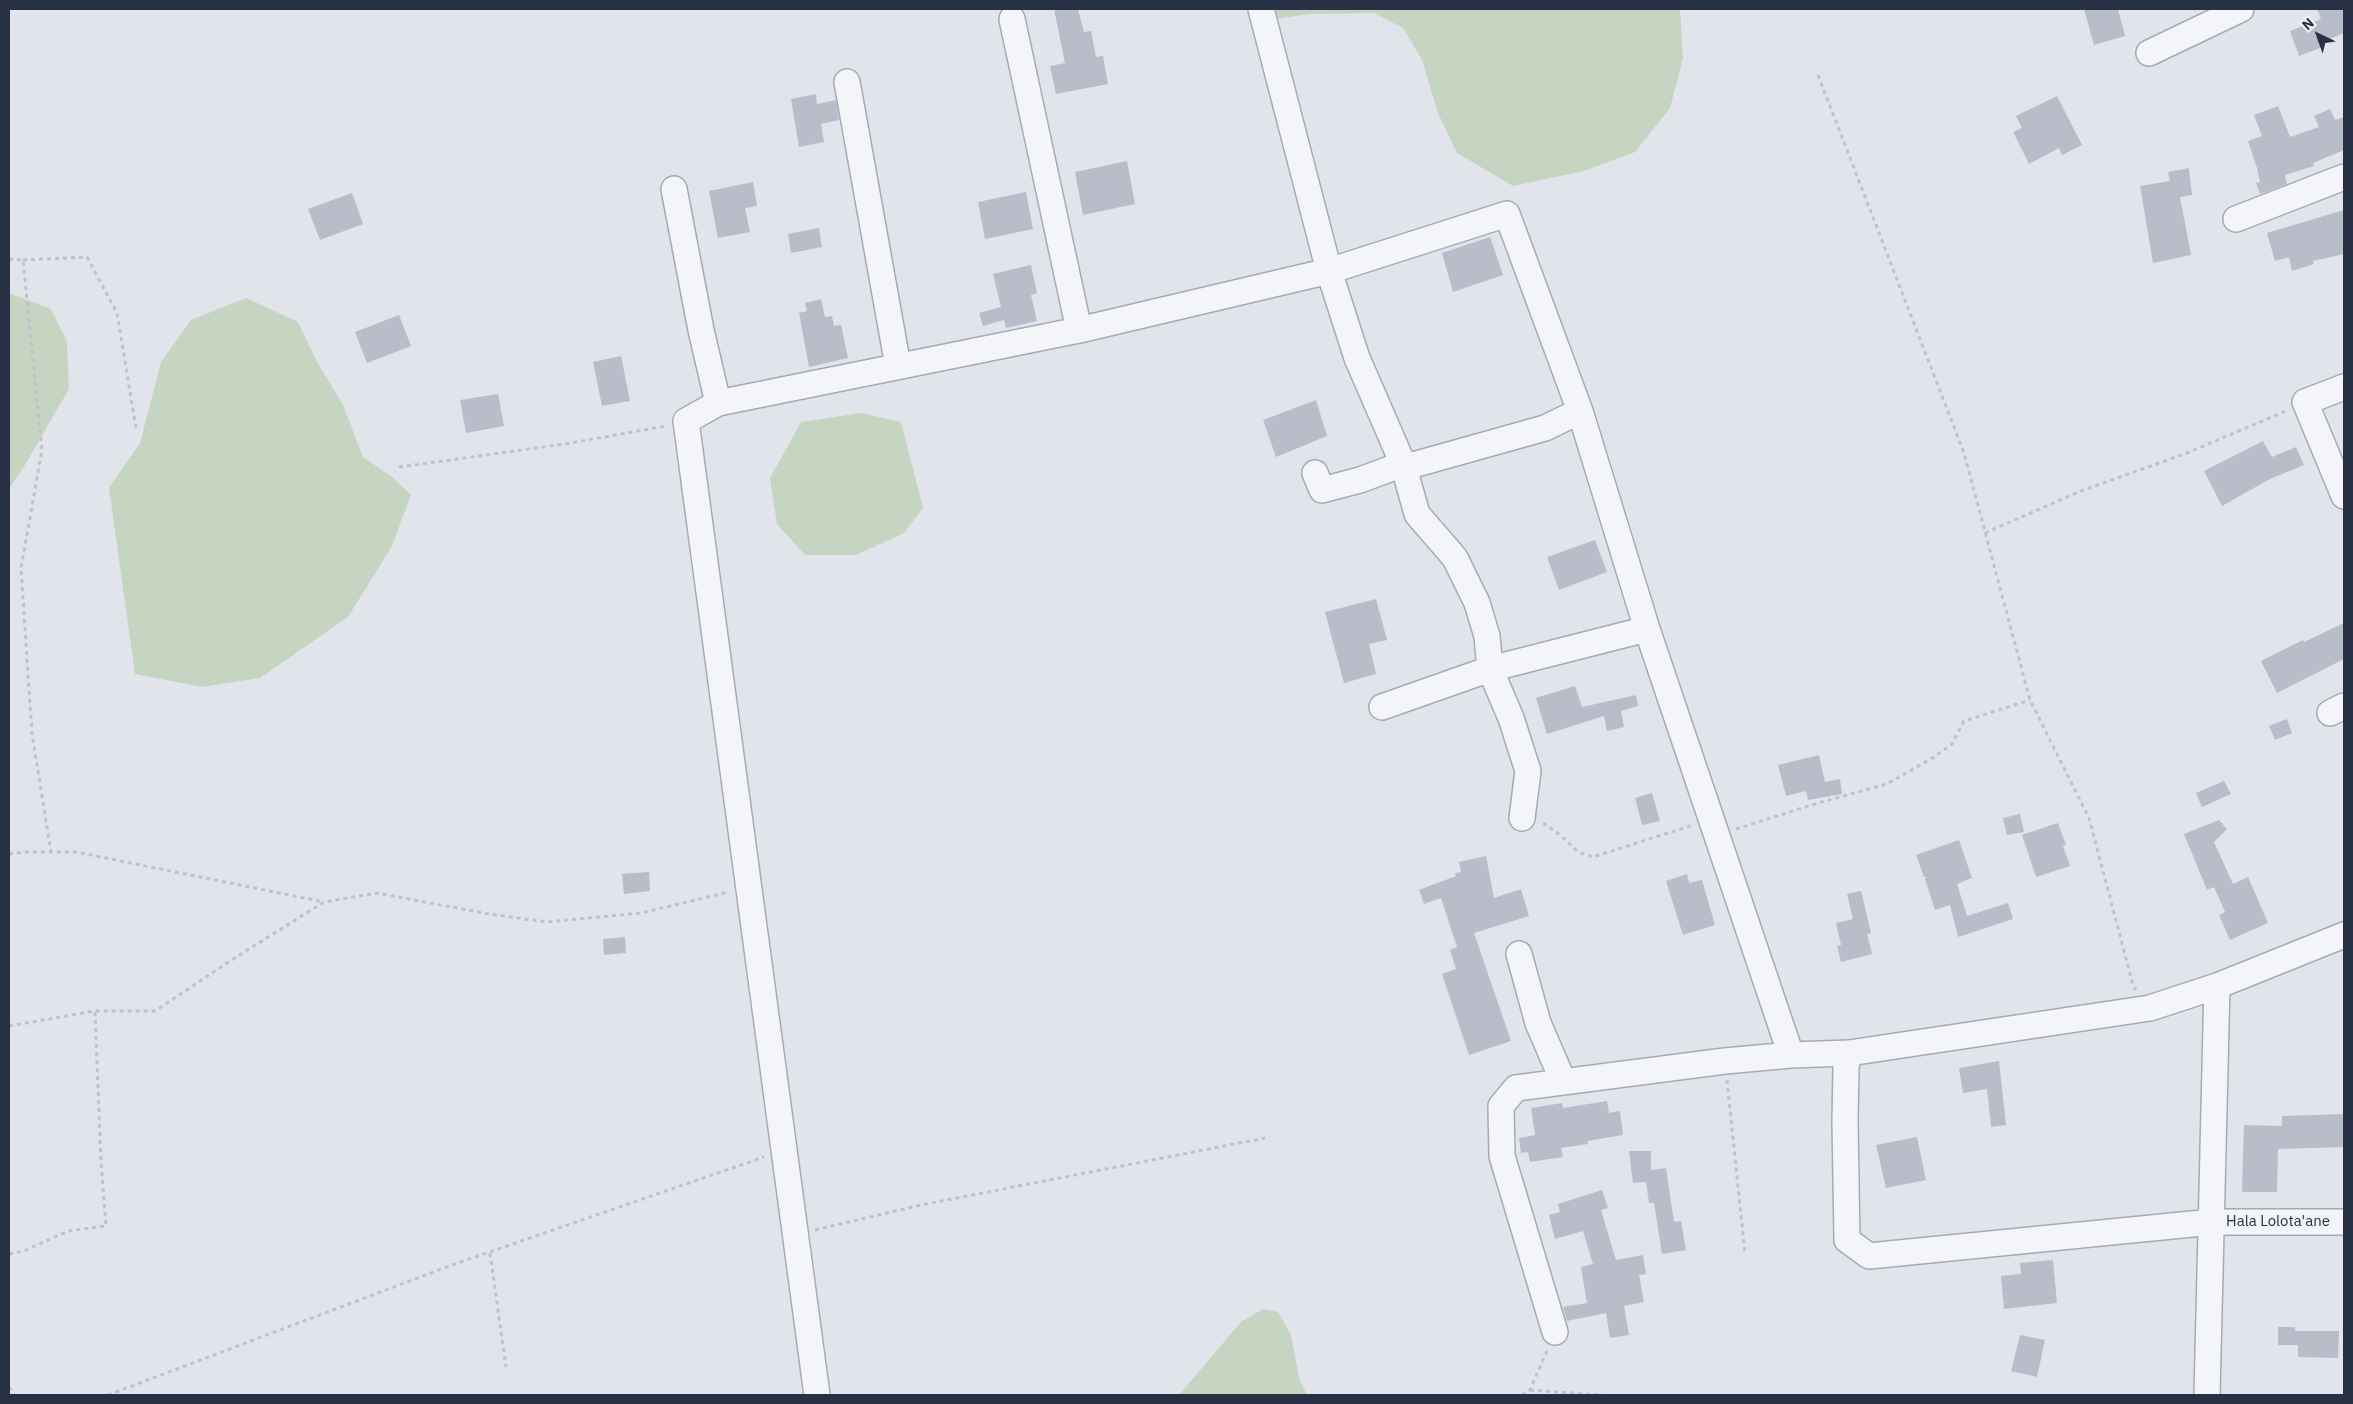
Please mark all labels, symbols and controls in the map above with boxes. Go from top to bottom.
north arrow [2293,10,2343,60]
text: N [2298,14,2318,34]
street label: Hala Lolota'ane [2226,1213,2330,1231]

